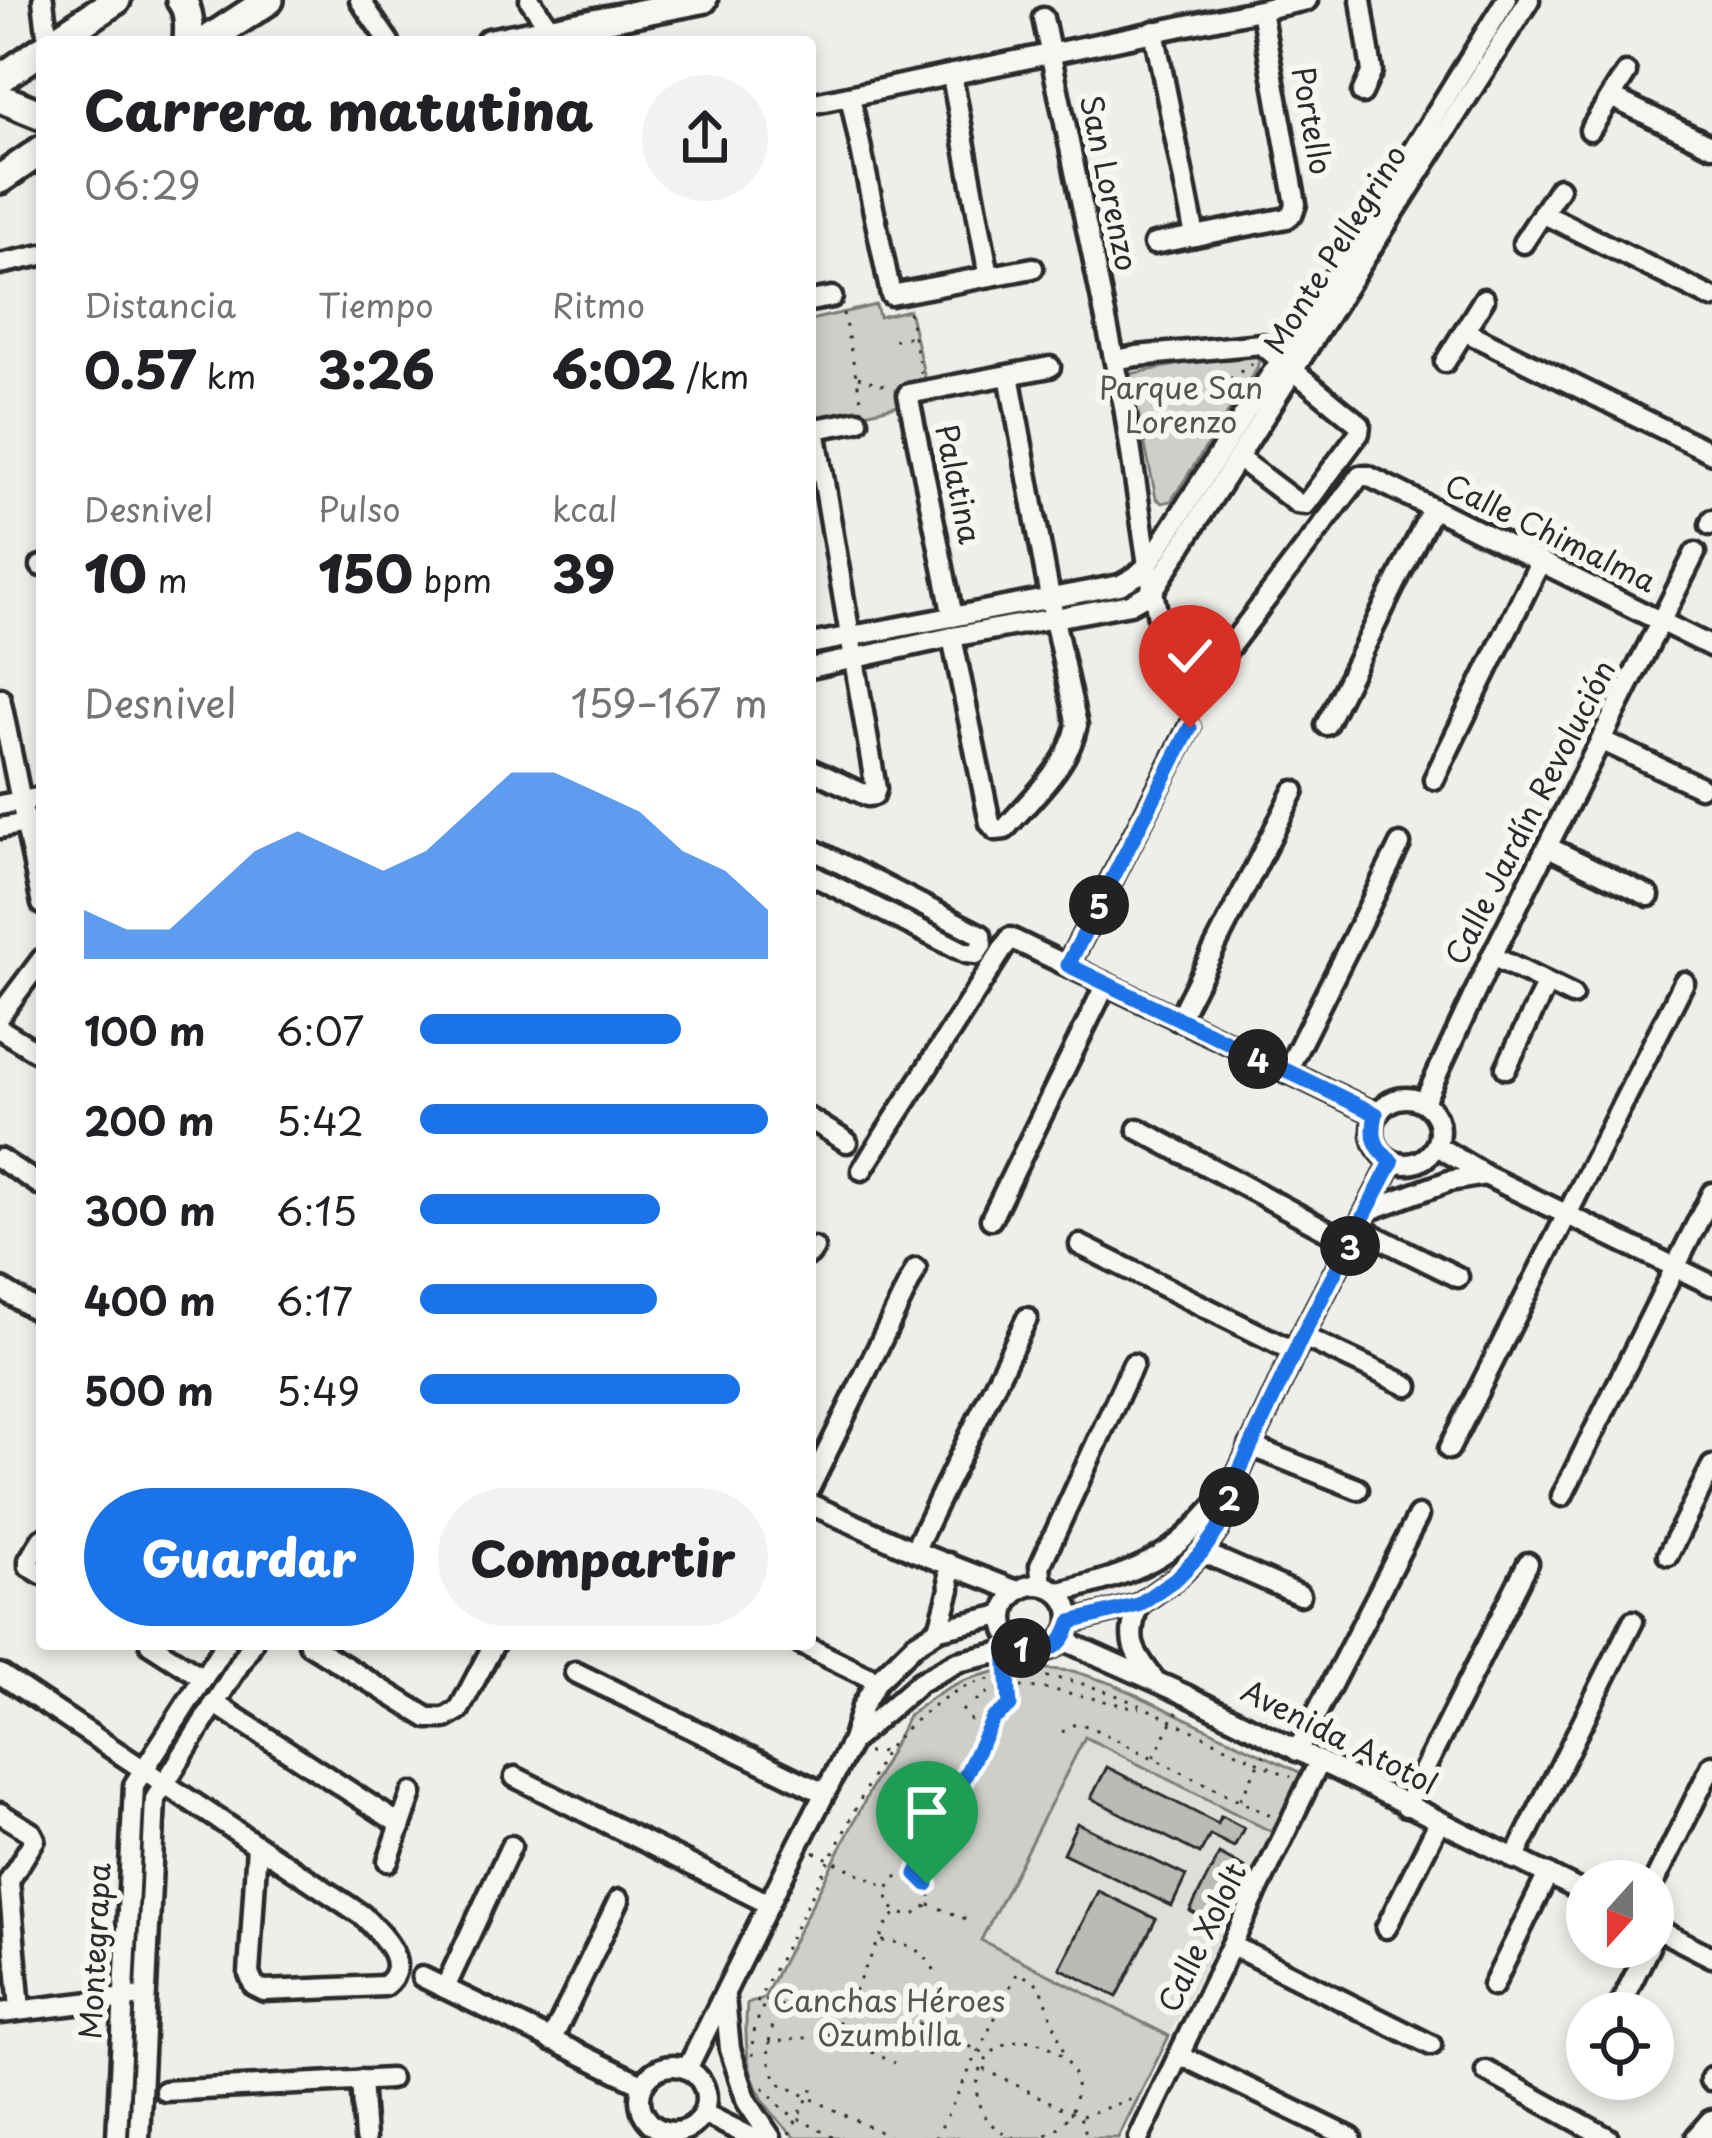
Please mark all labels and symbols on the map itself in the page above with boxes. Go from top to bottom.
street label: Portello [1282,63,1345,178]
street label: San Lorenzo [1070,90,1151,275]
street label: Monte Pellegrino [1251,135,1416,362]
park label: Parque San Lorenzo [1099,364,1263,443]
street label: Palatina [925,420,994,548]
street label: Calle Chimalma [1438,461,1665,603]
pin [1139,605,1241,728]
street label: Calle Jardín Revolución [1432,652,1625,972]
pin: 5 [1069,875,1129,935]
pin: 4 [1228,1029,1288,1089]
pin: 3 [1320,1216,1380,1276]
pin: 2 [1199,1467,1259,1527]
pin: 1 [991,1618,1051,1678]
street label: Avenida Atotol [1234,1667,1446,1805]
pin [876,1761,978,1884]
street label: Calle Xololt [1145,1855,1256,2019]
north arrow [1566,1860,1674,1968]
street label: Montegrapa [66,1861,121,2040]
park label: Canchas Héroes Ozumbilla [773,1977,1005,2056]

